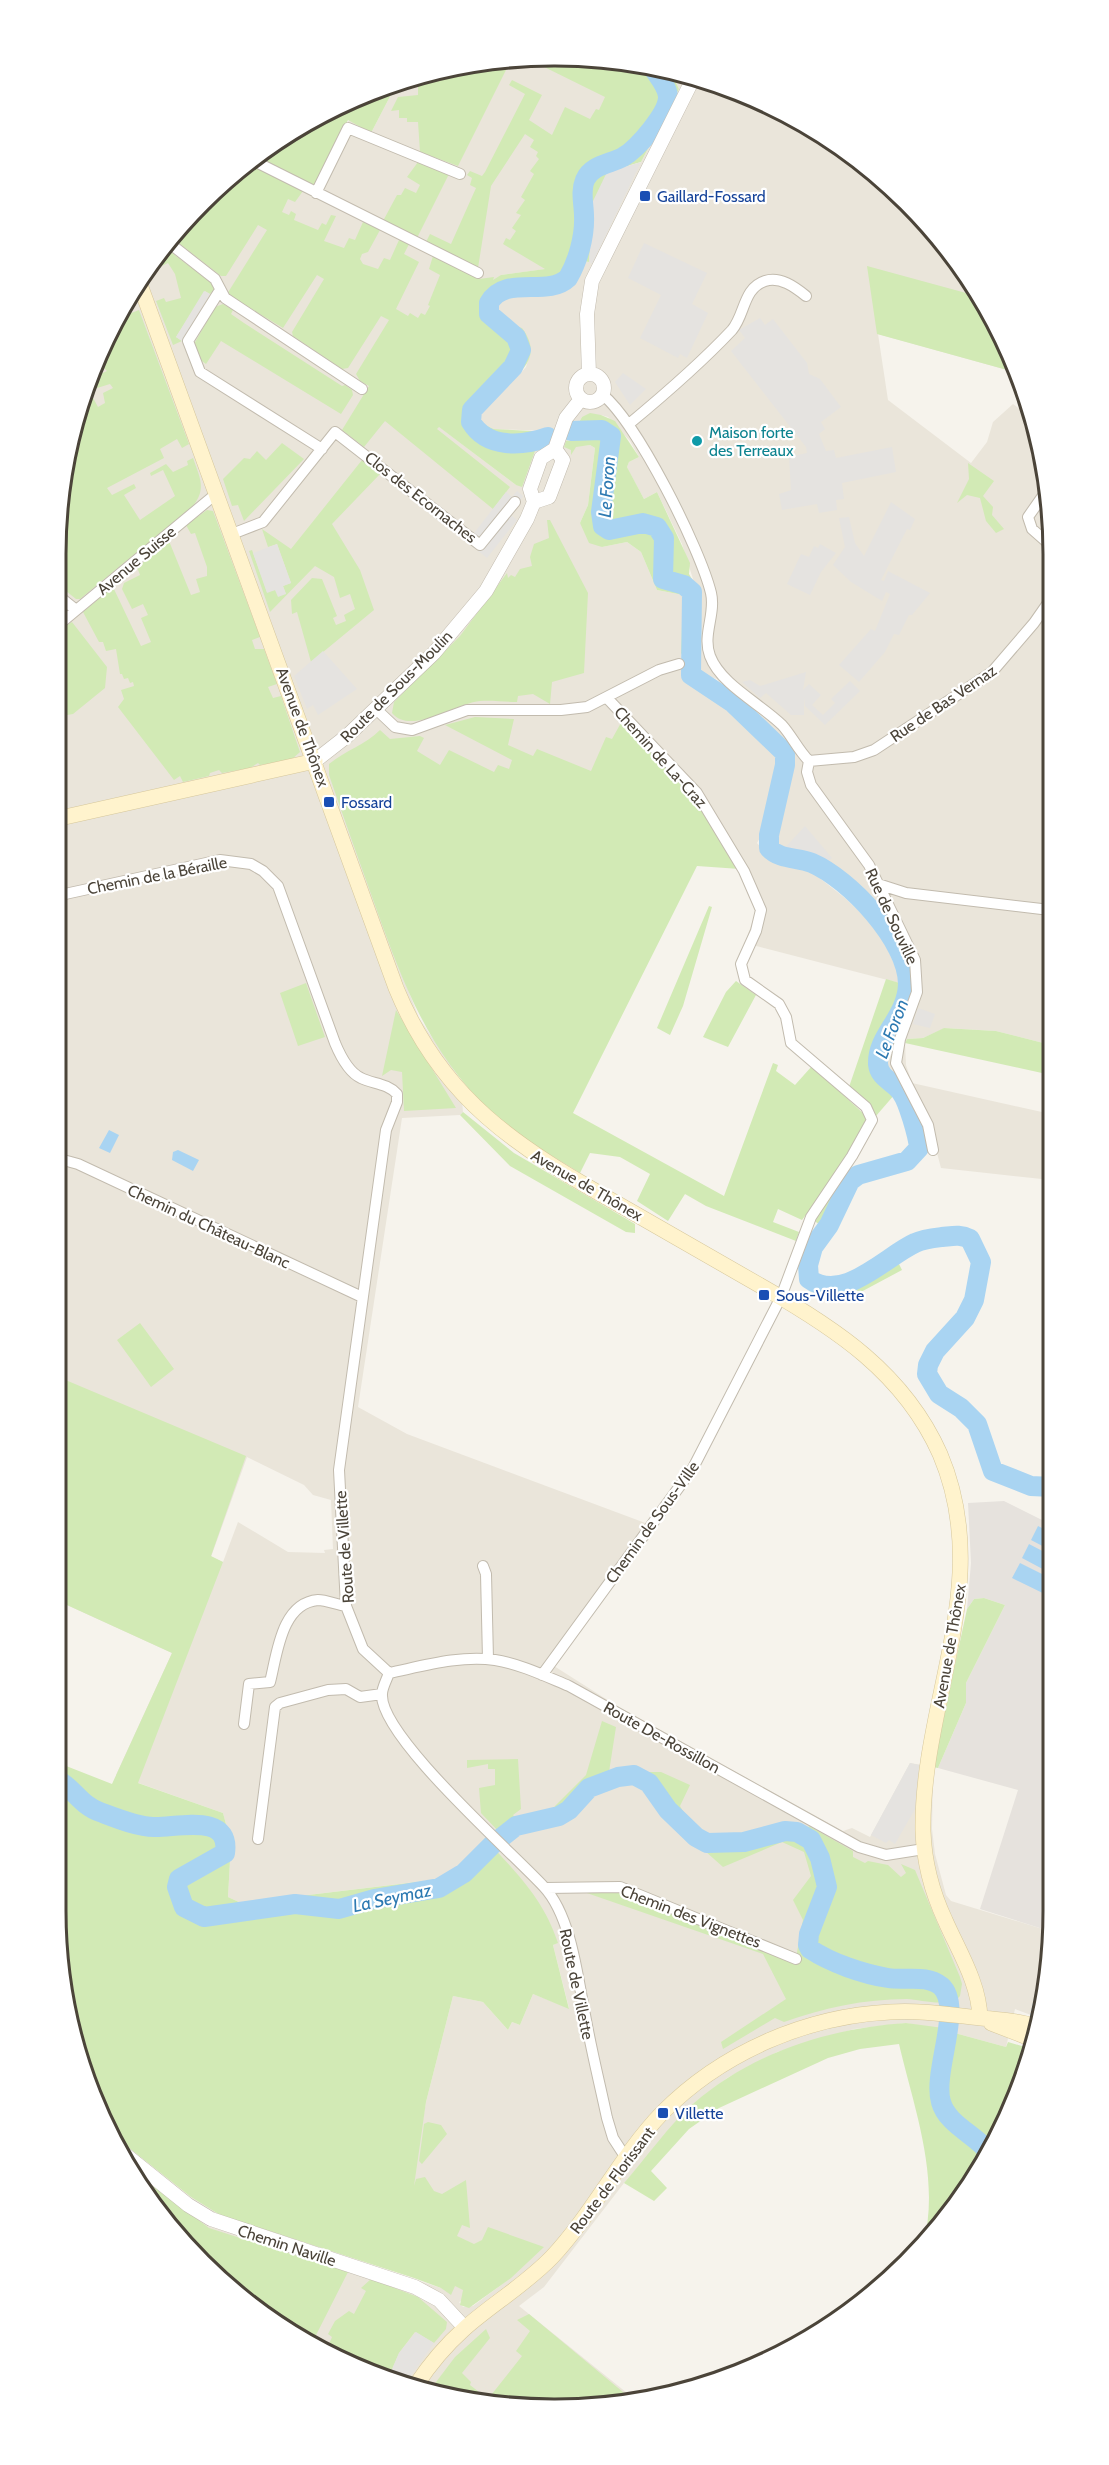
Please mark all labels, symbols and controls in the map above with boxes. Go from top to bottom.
place label: Gaillard-Fossard [657,187,766,206]
marker: Gaillard-Fossard [638,189,652,203]
place label: Maison forte des Terreaux [709,423,794,460]
marker: Maison forte des Terreaux [690,434,704,448]
street label: Clos des Ecornaches [361,448,481,547]
water label: Le Foron [594,456,620,518]
street label: Avenue Suisse [93,522,180,599]
street label: Route de Sous-Moulin [336,626,456,746]
street label: Rue de Bas Vernaz [887,661,1000,746]
street label: Avenue de Thônex [272,665,333,790]
street label: Chemin de La-Craz [610,703,711,812]
place label: Fossard [341,793,392,812]
marker: Fossard [322,795,336,809]
street label: Chemin de la Béraille [86,853,229,898]
street label: Rue de Souville [861,865,922,967]
water label: Le Foron [871,996,913,1062]
street label: Avenue de Thônex [528,1146,646,1225]
street label: Chemin du Château-Blanc [125,1180,293,1272]
place label: Sous-Villette [776,1286,864,1305]
marker: Sous-Villette [757,1288,771,1302]
street label: Chemin de Sous-Ville [602,1457,703,1587]
street label: Route de Villette [331,1490,358,1604]
street label: Avenue de Thônex [929,1582,970,1710]
street label: Route De-Rossillon [600,1698,723,1777]
water label: La Seymaz [351,1879,434,1917]
street label: Chemin des Vignettes [618,1881,764,1952]
street label: Route de Villette [555,1927,598,2041]
place label: Villette [675,2104,723,2123]
marker: Villette [656,2106,670,2120]
street label: Route de Florissant [566,2123,659,2237]
street label: Chemin Naville [235,2221,338,2270]

